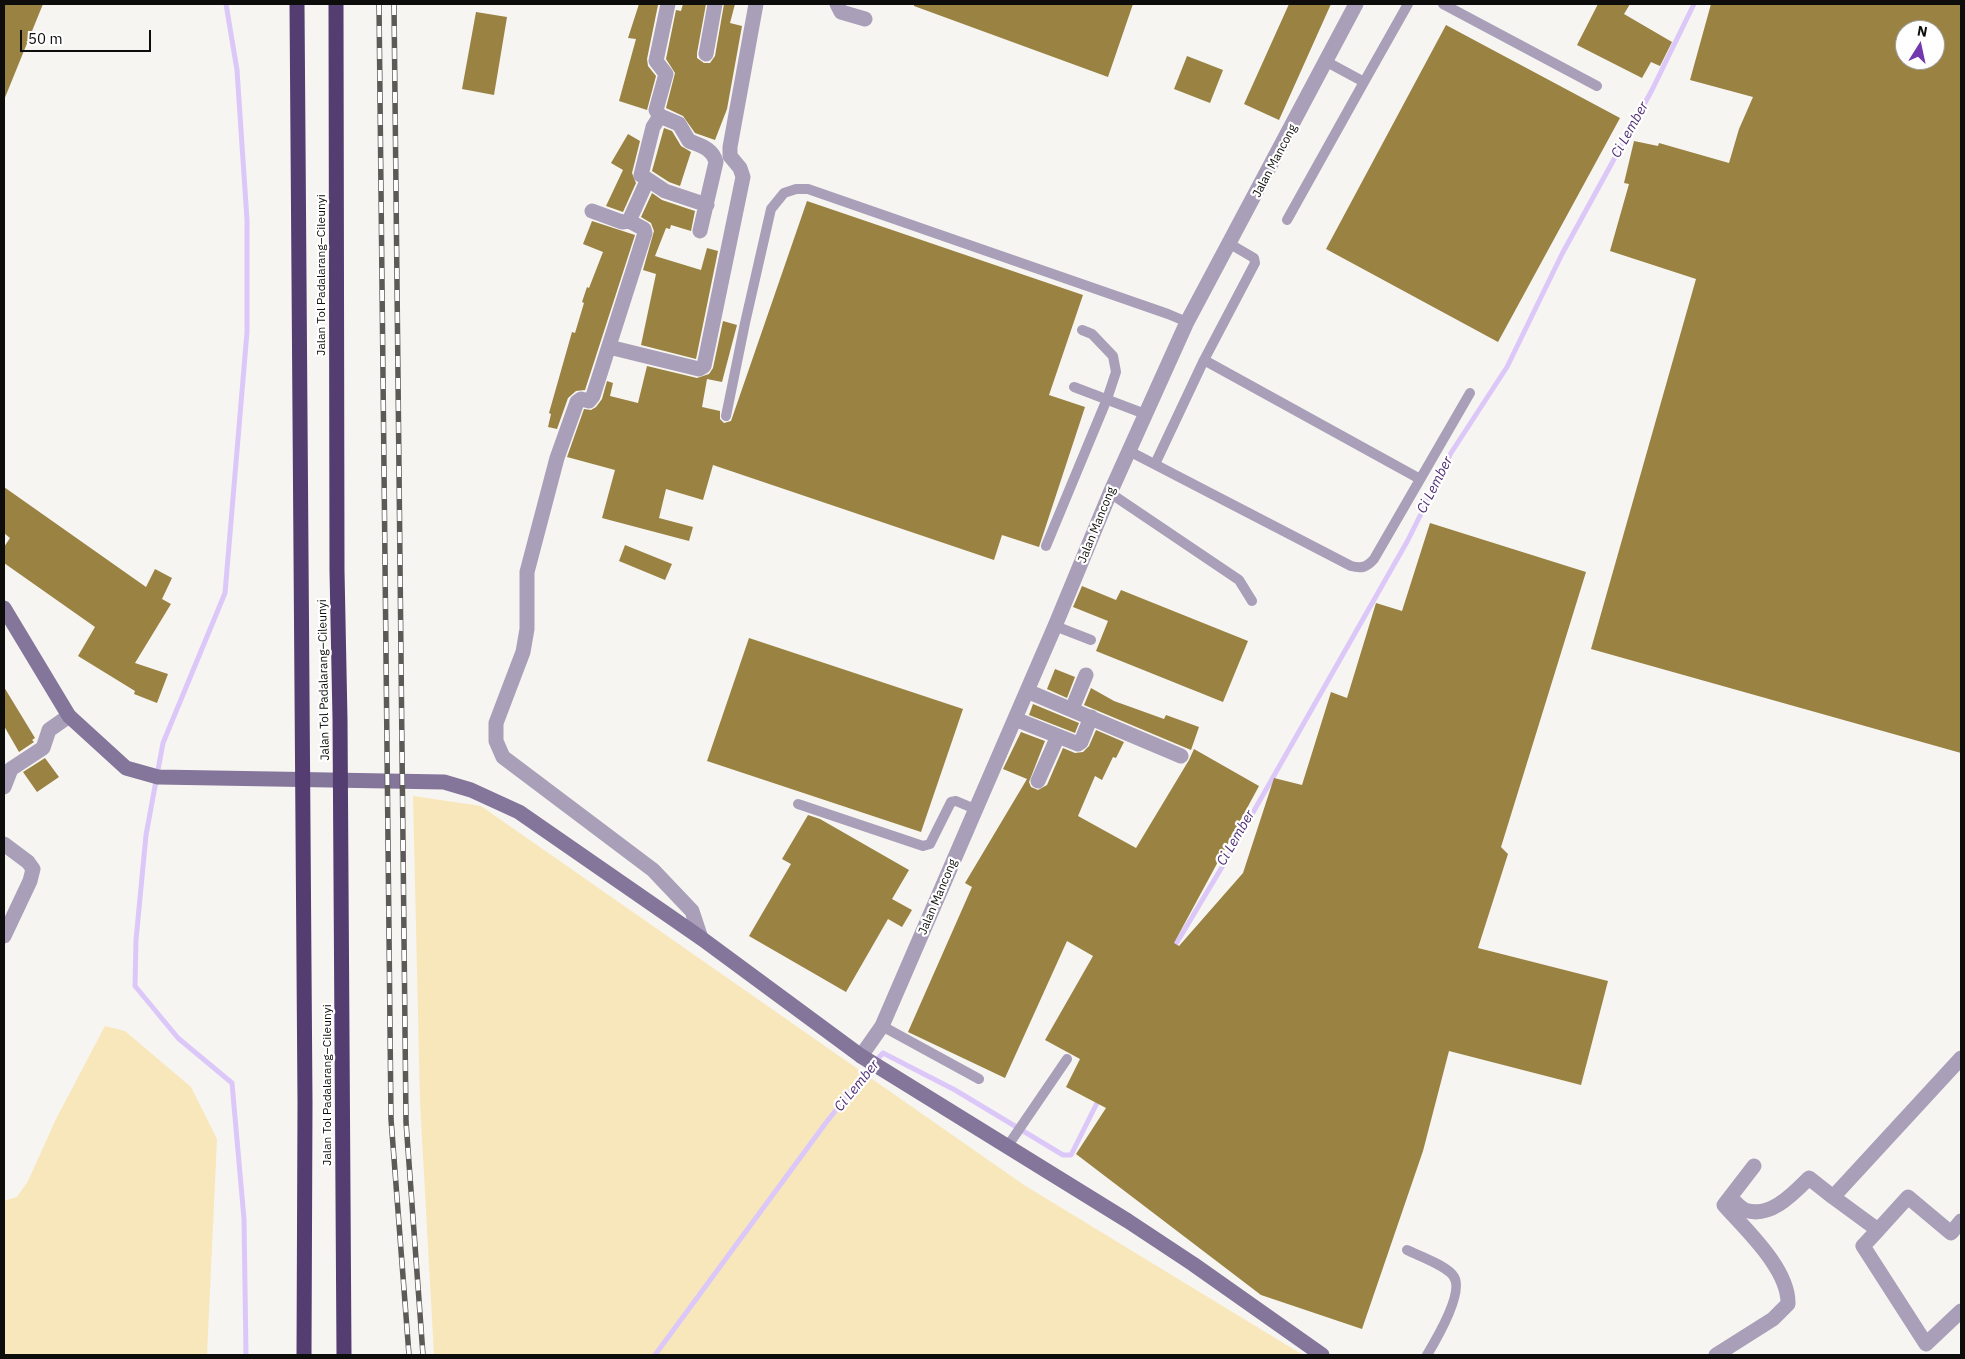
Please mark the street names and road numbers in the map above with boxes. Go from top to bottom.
street label: Jalan Mancong [1250,122,1300,200]
street label: Jalan Tol Padalarang–Cileunyi [315,194,329,356]
street label: Jalan Mancong [1075,485,1119,565]
street label: Jalan Tol Padalarang–Cileunyi [315,599,333,761]
street label: Jalan Mancong [916,857,960,937]
street label: Jalan Tol Padalarang–Cileunyi [321,1004,335,1166]

